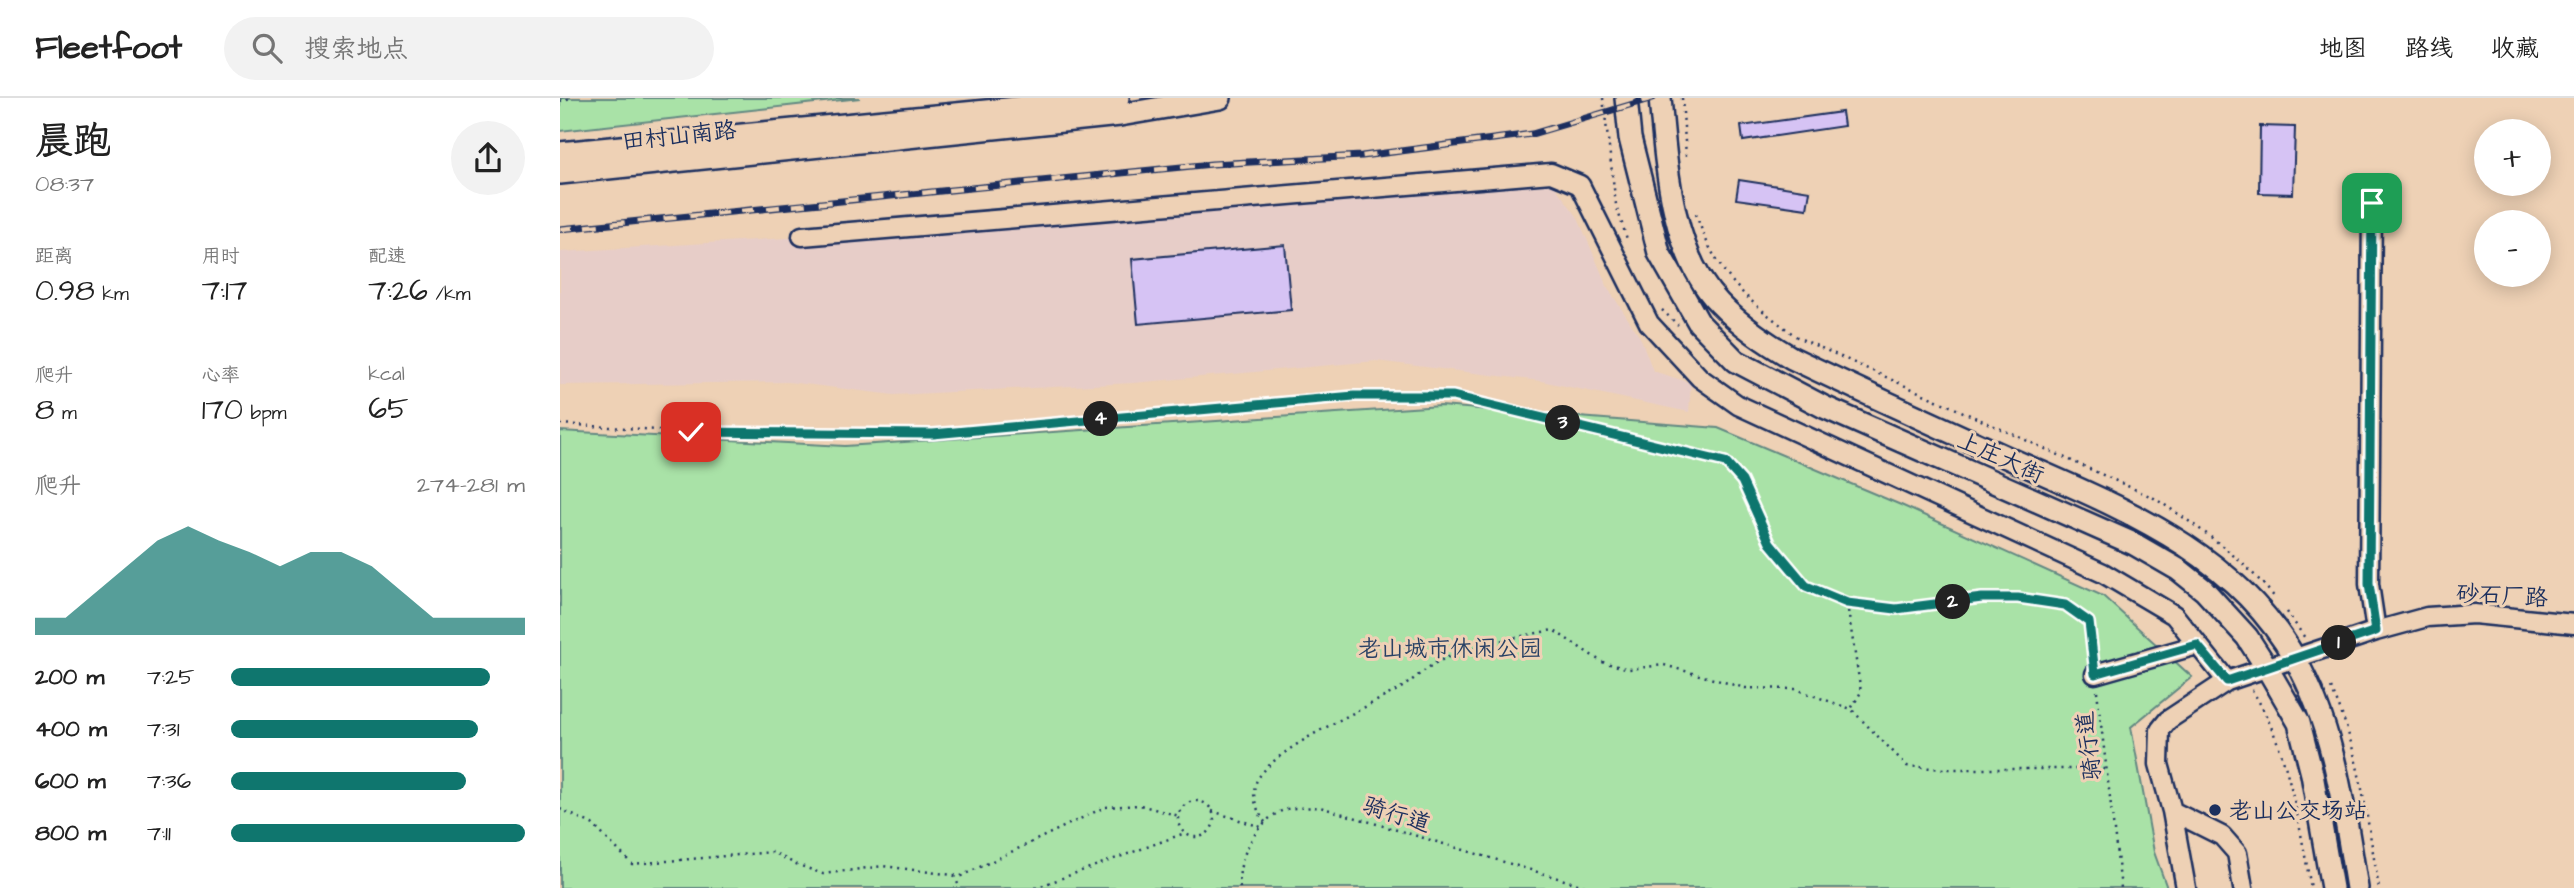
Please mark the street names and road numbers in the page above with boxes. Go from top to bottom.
street label: 田村山南路 [620,114,738,158]
street label: 上庄大街 [1952,425,2049,491]
street label: 砂石厂路 [2455,578,2549,614]
street label: 骑行道 [2069,710,2109,782]
street label: 骑行道 [1359,790,1434,840]

